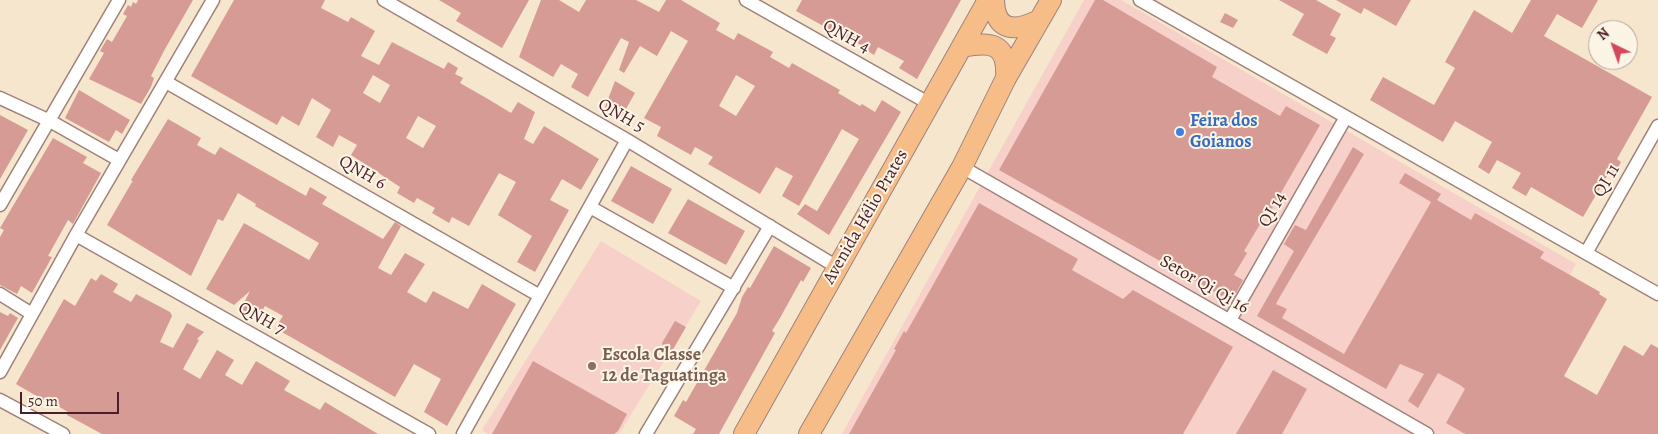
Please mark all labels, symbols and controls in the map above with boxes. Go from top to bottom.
street label: QNH 4 [819,15,873,59]
north arrow [1588,20,1638,70]
text: N [1593,24,1613,45]
street label: QNH 5 [594,94,648,138]
place label: Feira dos Goianos [1190,111,1258,154]
marker: Feira dos Goianos [1174,126,1186,138]
street label: Avenida Hélio Prates [819,146,913,288]
street label: QNH 6 [335,151,389,195]
street label: QI 11 [1589,160,1625,202]
street label: QI 14 [1254,189,1292,231]
street label: Setor Qi Qi 16 [1156,251,1252,319]
street label: QNH 7 [234,297,288,341]
place label: Escola Classe 12 de Taguatinga [602,345,726,388]
marker: Escola Classe 12 de Taguatinga [586,360,598,372]
scale bar [22,382,121,414]
text: 50 m [28,391,58,411]

